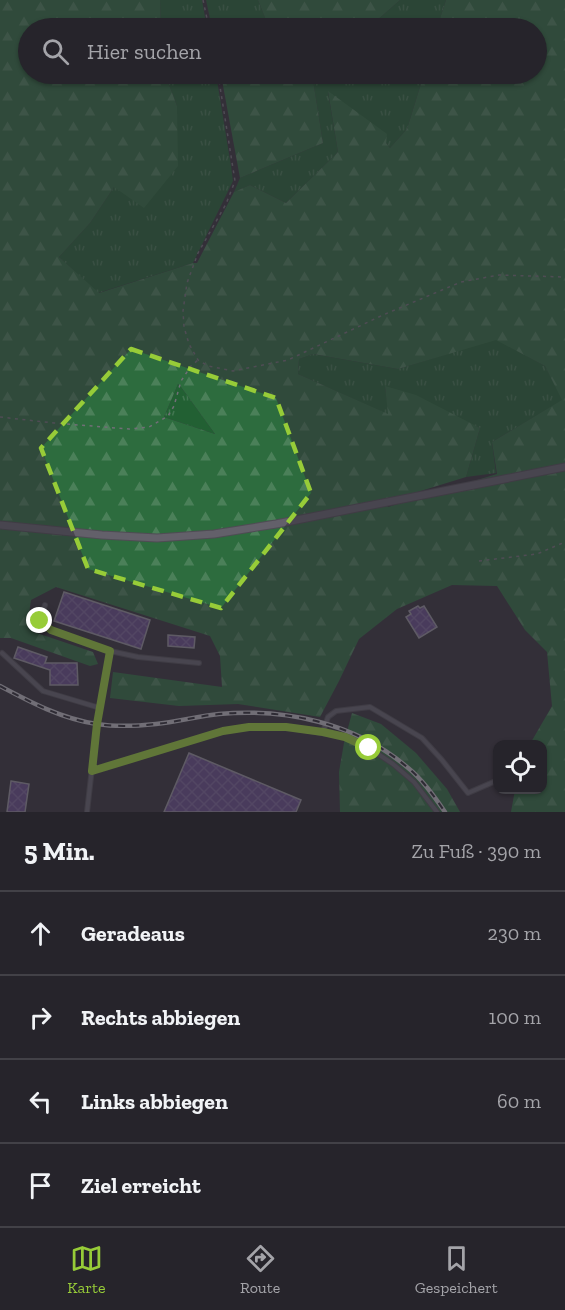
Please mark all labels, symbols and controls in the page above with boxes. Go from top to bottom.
search box [18,18,547,84]
icon: search [39,35,72,68]
text: Hier suchen [87,38,201,65]
route end [26,607,52,633]
route start [355,734,381,760]
map controls [493,740,547,794]
button: locate [493,740,547,794]
text: 5 Min. [24,835,95,867]
text: Zu Fuß · 390 m [412,839,541,863]
icon: ahead [24,917,57,950]
text: Geradeaus [81,920,185,947]
text: 230 m [488,921,541,945]
icon: right [24,1001,57,1034]
text: Rechts abbiegen [81,1004,240,1031]
text: 100 m [488,1005,541,1029]
icon: left [24,1085,57,1118]
text: Links abbiegen [81,1088,228,1115]
text: 60 m [497,1089,541,1113]
icon: arrive [24,1169,57,1202]
text: Ziel erreicht [81,1172,201,1199]
tab: Karte [67,1242,105,1297]
tab: Route [240,1242,280,1297]
tab: Gespeichert [415,1242,498,1297]

